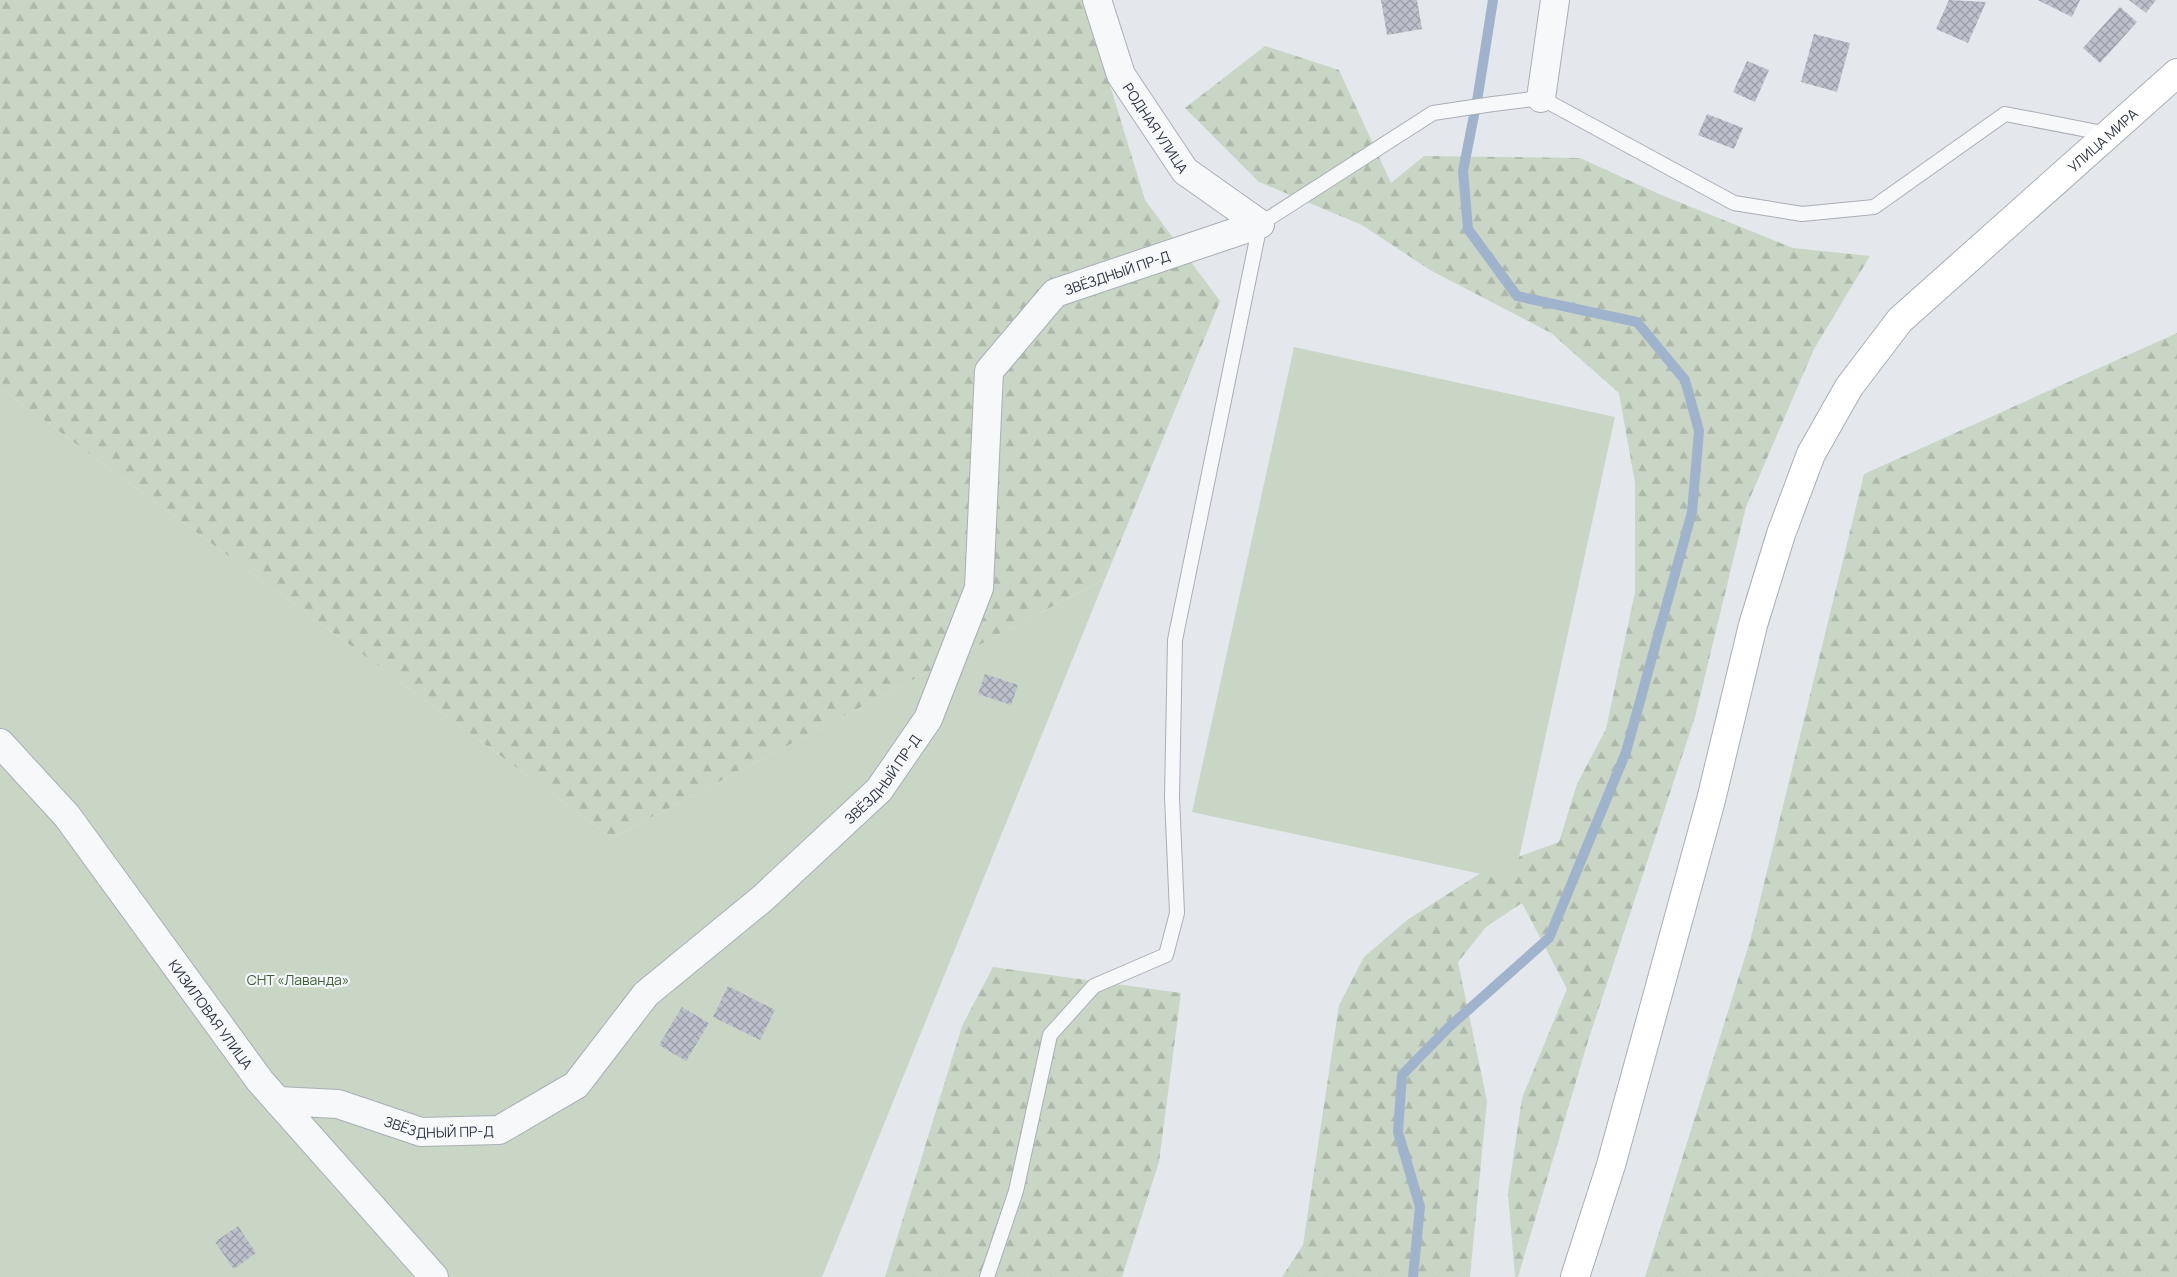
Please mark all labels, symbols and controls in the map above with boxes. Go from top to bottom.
street label: РОДНАЯ УЛИЦА [1119,79,1193,177]
street label: УЛИЦА МИРА [2063,103,2141,176]
street label: ЗВЁЗДНЫЙ ПР-Д [1061,246,1172,299]
street label: ЗВЁЗДНЫЙ ПР-Д [840,730,924,828]
street label: КИЗИЛОВАЯ УЛИЦА [165,955,257,1073]
park label: СНТ «Лаванда» [247,970,349,989]
street label: ЗВЁЗДНЫЙ ПР-Д [382,1111,494,1142]

